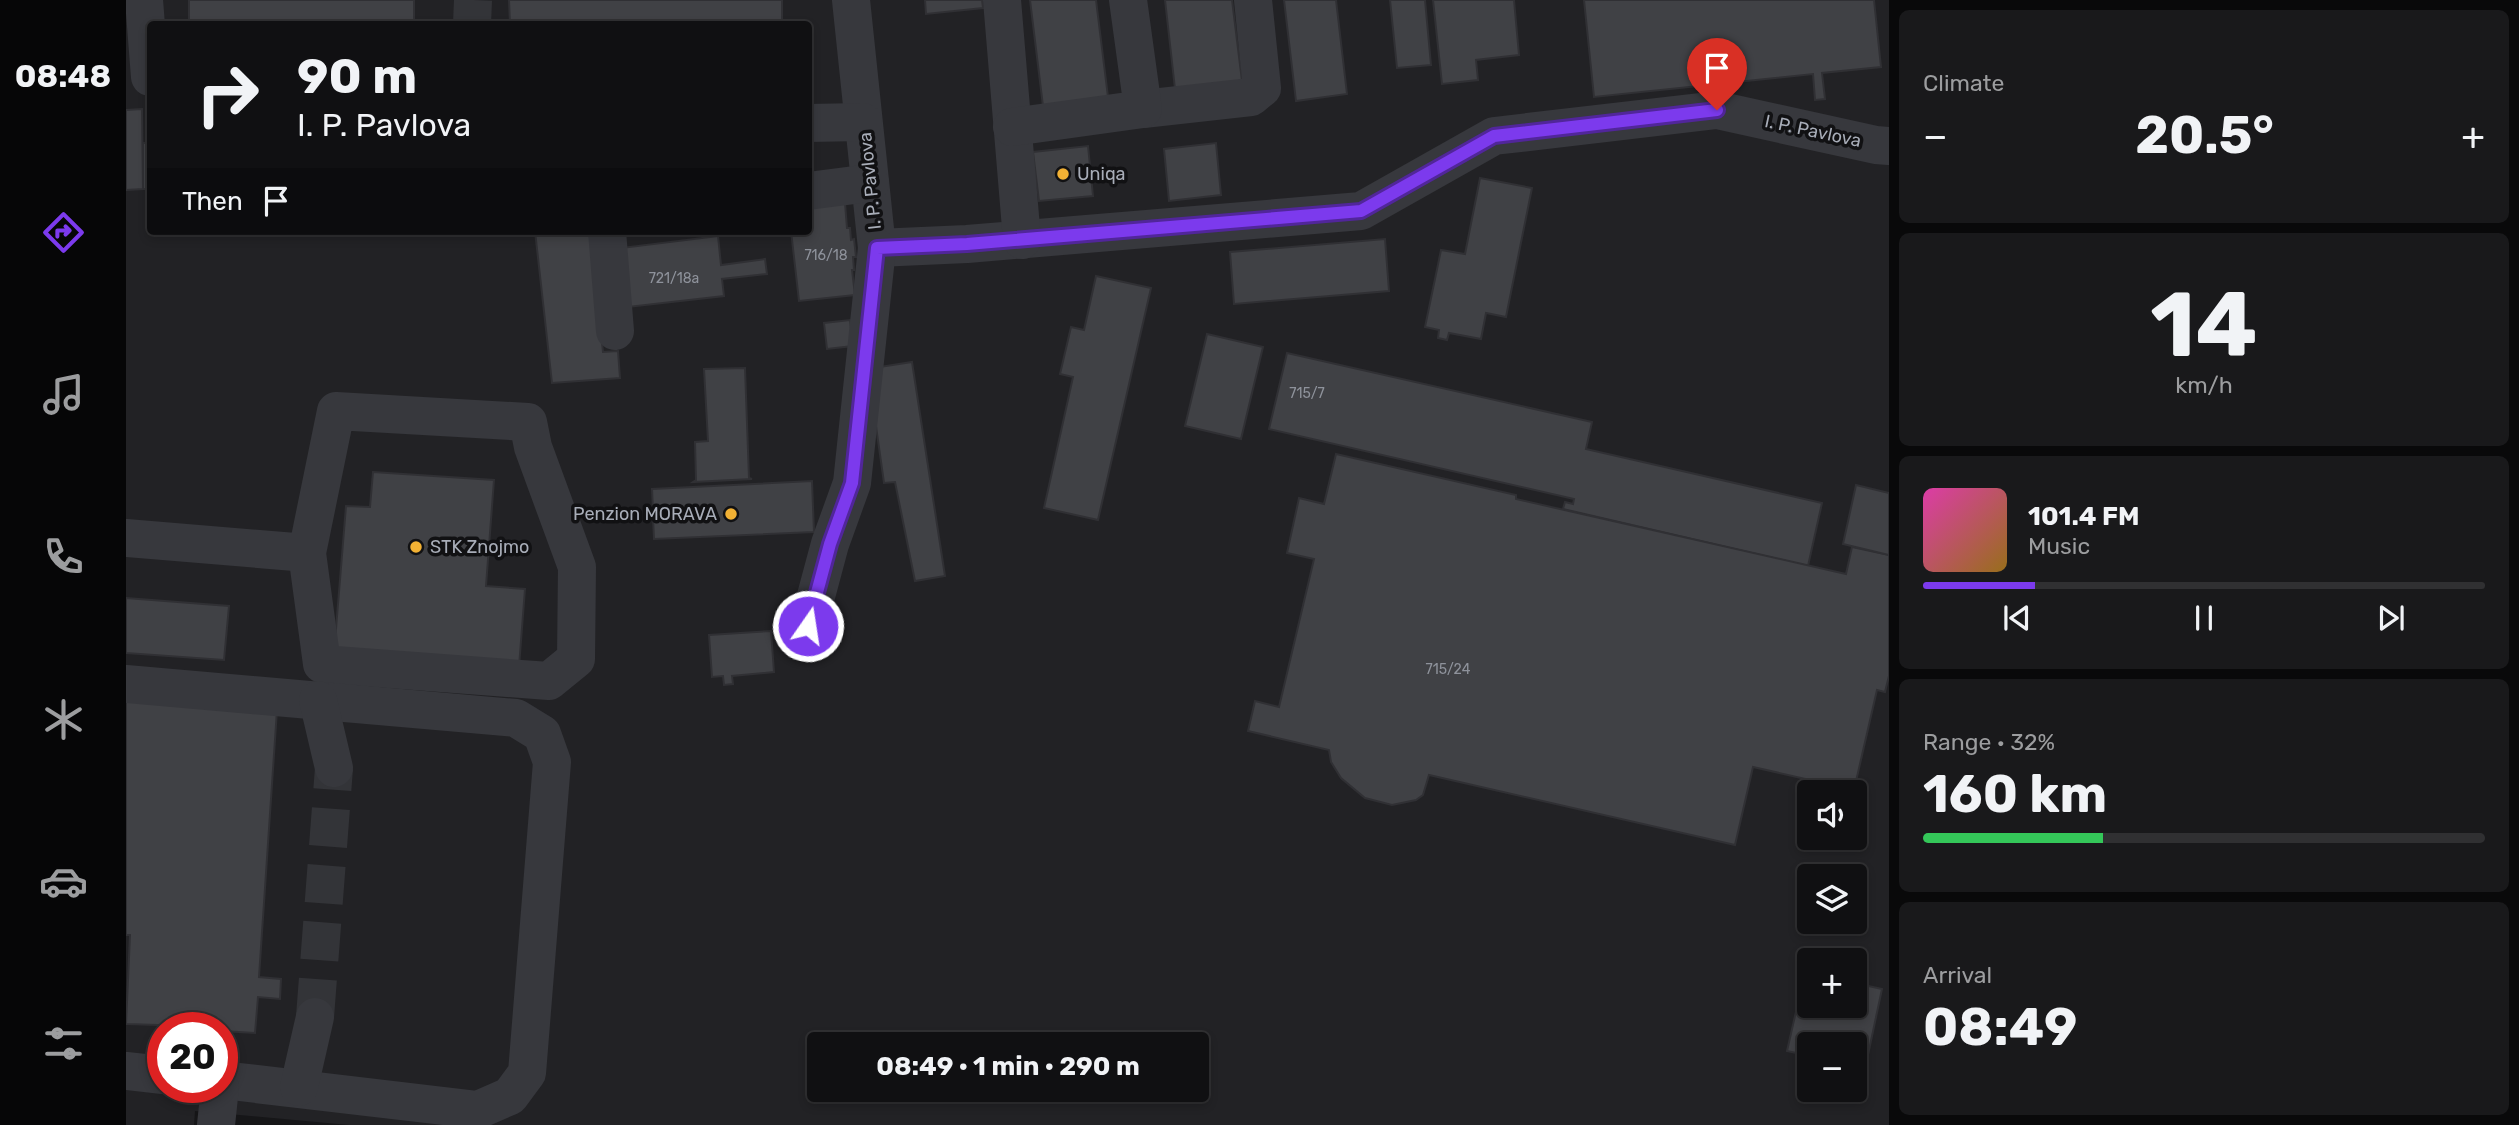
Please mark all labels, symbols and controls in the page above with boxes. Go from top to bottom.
pin [1687,38,1747,110]
text: 90 m [297,47,417,105]
icon: right [182,49,273,140]
icon: arrive [1698,49,1736,87]
text: 08:48 [15,57,111,95]
text: Climate [1923,69,2004,97]
text: 20.5° [2135,104,2274,166]
text: I. P. Pavlova [297,106,471,144]
street label: I. P. Pavlova [1763,110,1863,152]
text: − [1923,113,1948,159]
text: + [2461,113,2485,159]
street label: I. P. Pavlova [854,131,886,231]
place label: Uniqa [1077,163,1126,185]
marker: Uniqa [1055,166,1071,182]
icon: arrive [257,182,295,220]
text: Then [182,186,243,217]
icon: directions [39,208,88,257]
house number: 716/18 [804,247,848,264]
house number: 721/18a [649,270,699,287]
text: 14 [2150,271,2258,379]
icon: music [39,370,88,419]
text: km/h [2175,371,2233,399]
house number: 715/7 [1289,385,1325,402]
text: 101.4 FM [2028,501,2140,532]
place label: Penzion MORAVA [573,503,717,525]
marker: Penzion MORAVA [723,506,739,522]
icon: phone [39,532,88,581]
text: Music [2028,532,2090,560]
place label: STK Znojmo [430,536,529,558]
marker: STK Znojmo [408,539,424,555]
position arrow [771,589,845,663]
icon: previous [1998,599,2036,637]
icon: pause [2185,599,2223,637]
icon: next [2372,599,2410,637]
house number: 715/24 [1426,661,1471,678]
icon: climate [39,695,88,744]
text: Range · 32% [1923,728,2055,756]
text: 160 km [1923,763,2107,825]
map controls [1797,780,1867,1102]
button: sound [1797,780,1867,850]
icon: car [39,857,88,906]
button: layers [1797,864,1867,934]
button: + [1797,948,1867,1018]
text: Arrival [1923,961,1992,989]
text: 08:49 [1923,996,2077,1058]
speed limit sign: 20 [147,1012,238,1103]
icon: filters [39,1019,88,1068]
button: − [1797,1032,1867,1102]
text: 08:49 · 1 min · 290 m [876,1051,1140,1082]

